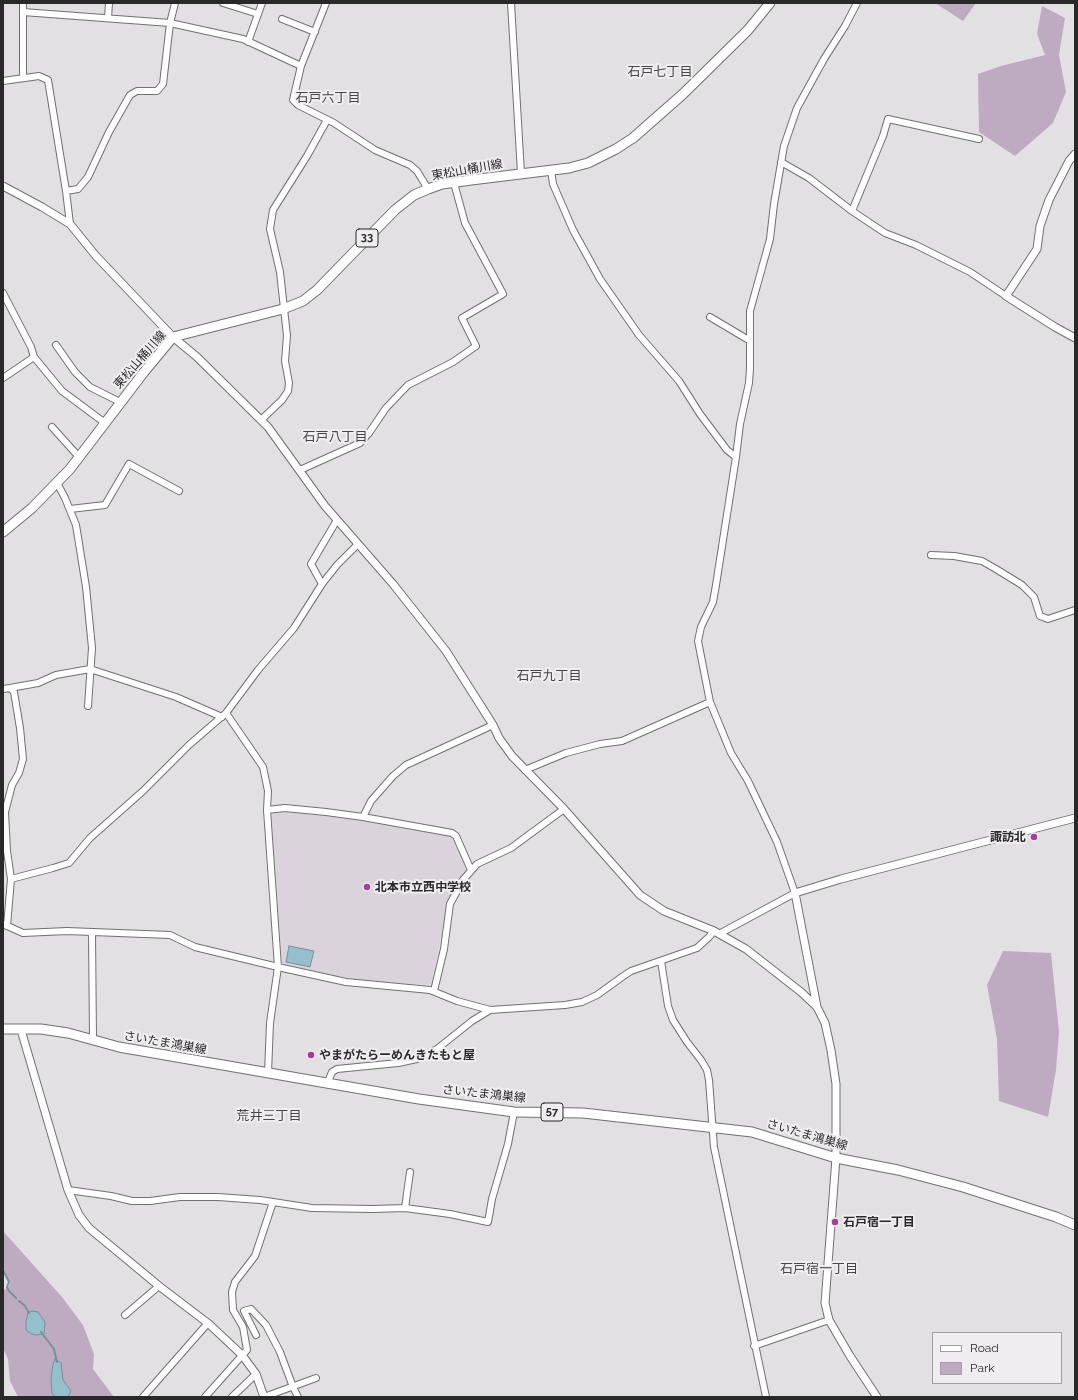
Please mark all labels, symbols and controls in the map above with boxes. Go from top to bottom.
district label: 石戸七丁目 [628,64,692,80]
district label: 石戸六丁目 [296,90,360,106]
street label: 東松山桶川線 [430,157,504,183]
road number: 33 [356,229,378,247]
street label: 東松山桶川線 [111,328,169,392]
district label: 石戸八丁目 [303,429,367,445]
district label: 石戸九丁目 [517,668,581,684]
place label: 諏訪北 [990,830,1026,844]
marker: 諏訪北 [1029,832,1039,842]
place label: 北本市立西中学校 [375,880,471,894]
marker: 北本市立西中学校 [362,882,372,892]
street label: さいたま鴻巣線 [122,1029,208,1057]
place label: やまがたらーめんきたもと屋 [319,1048,475,1062]
marker: やまがたらーめんきたもと屋 [306,1050,316,1060]
street label: さいたま鴻巣線 [441,1082,527,1106]
road number: 57 [541,1103,563,1121]
district label: 荒井三丁目 [237,1108,301,1124]
street label: さいたま鴻巣線 [765,1117,849,1153]
place label: 石戸宿一丁目 [843,1215,915,1229]
marker: 石戸宿一丁目 [830,1217,840,1227]
district label: 石戸宿一丁目 [780,1261,858,1277]
legend [932,1332,1062,1384]
text: Road [970,1341,999,1355]
text: Park [970,1361,995,1375]

